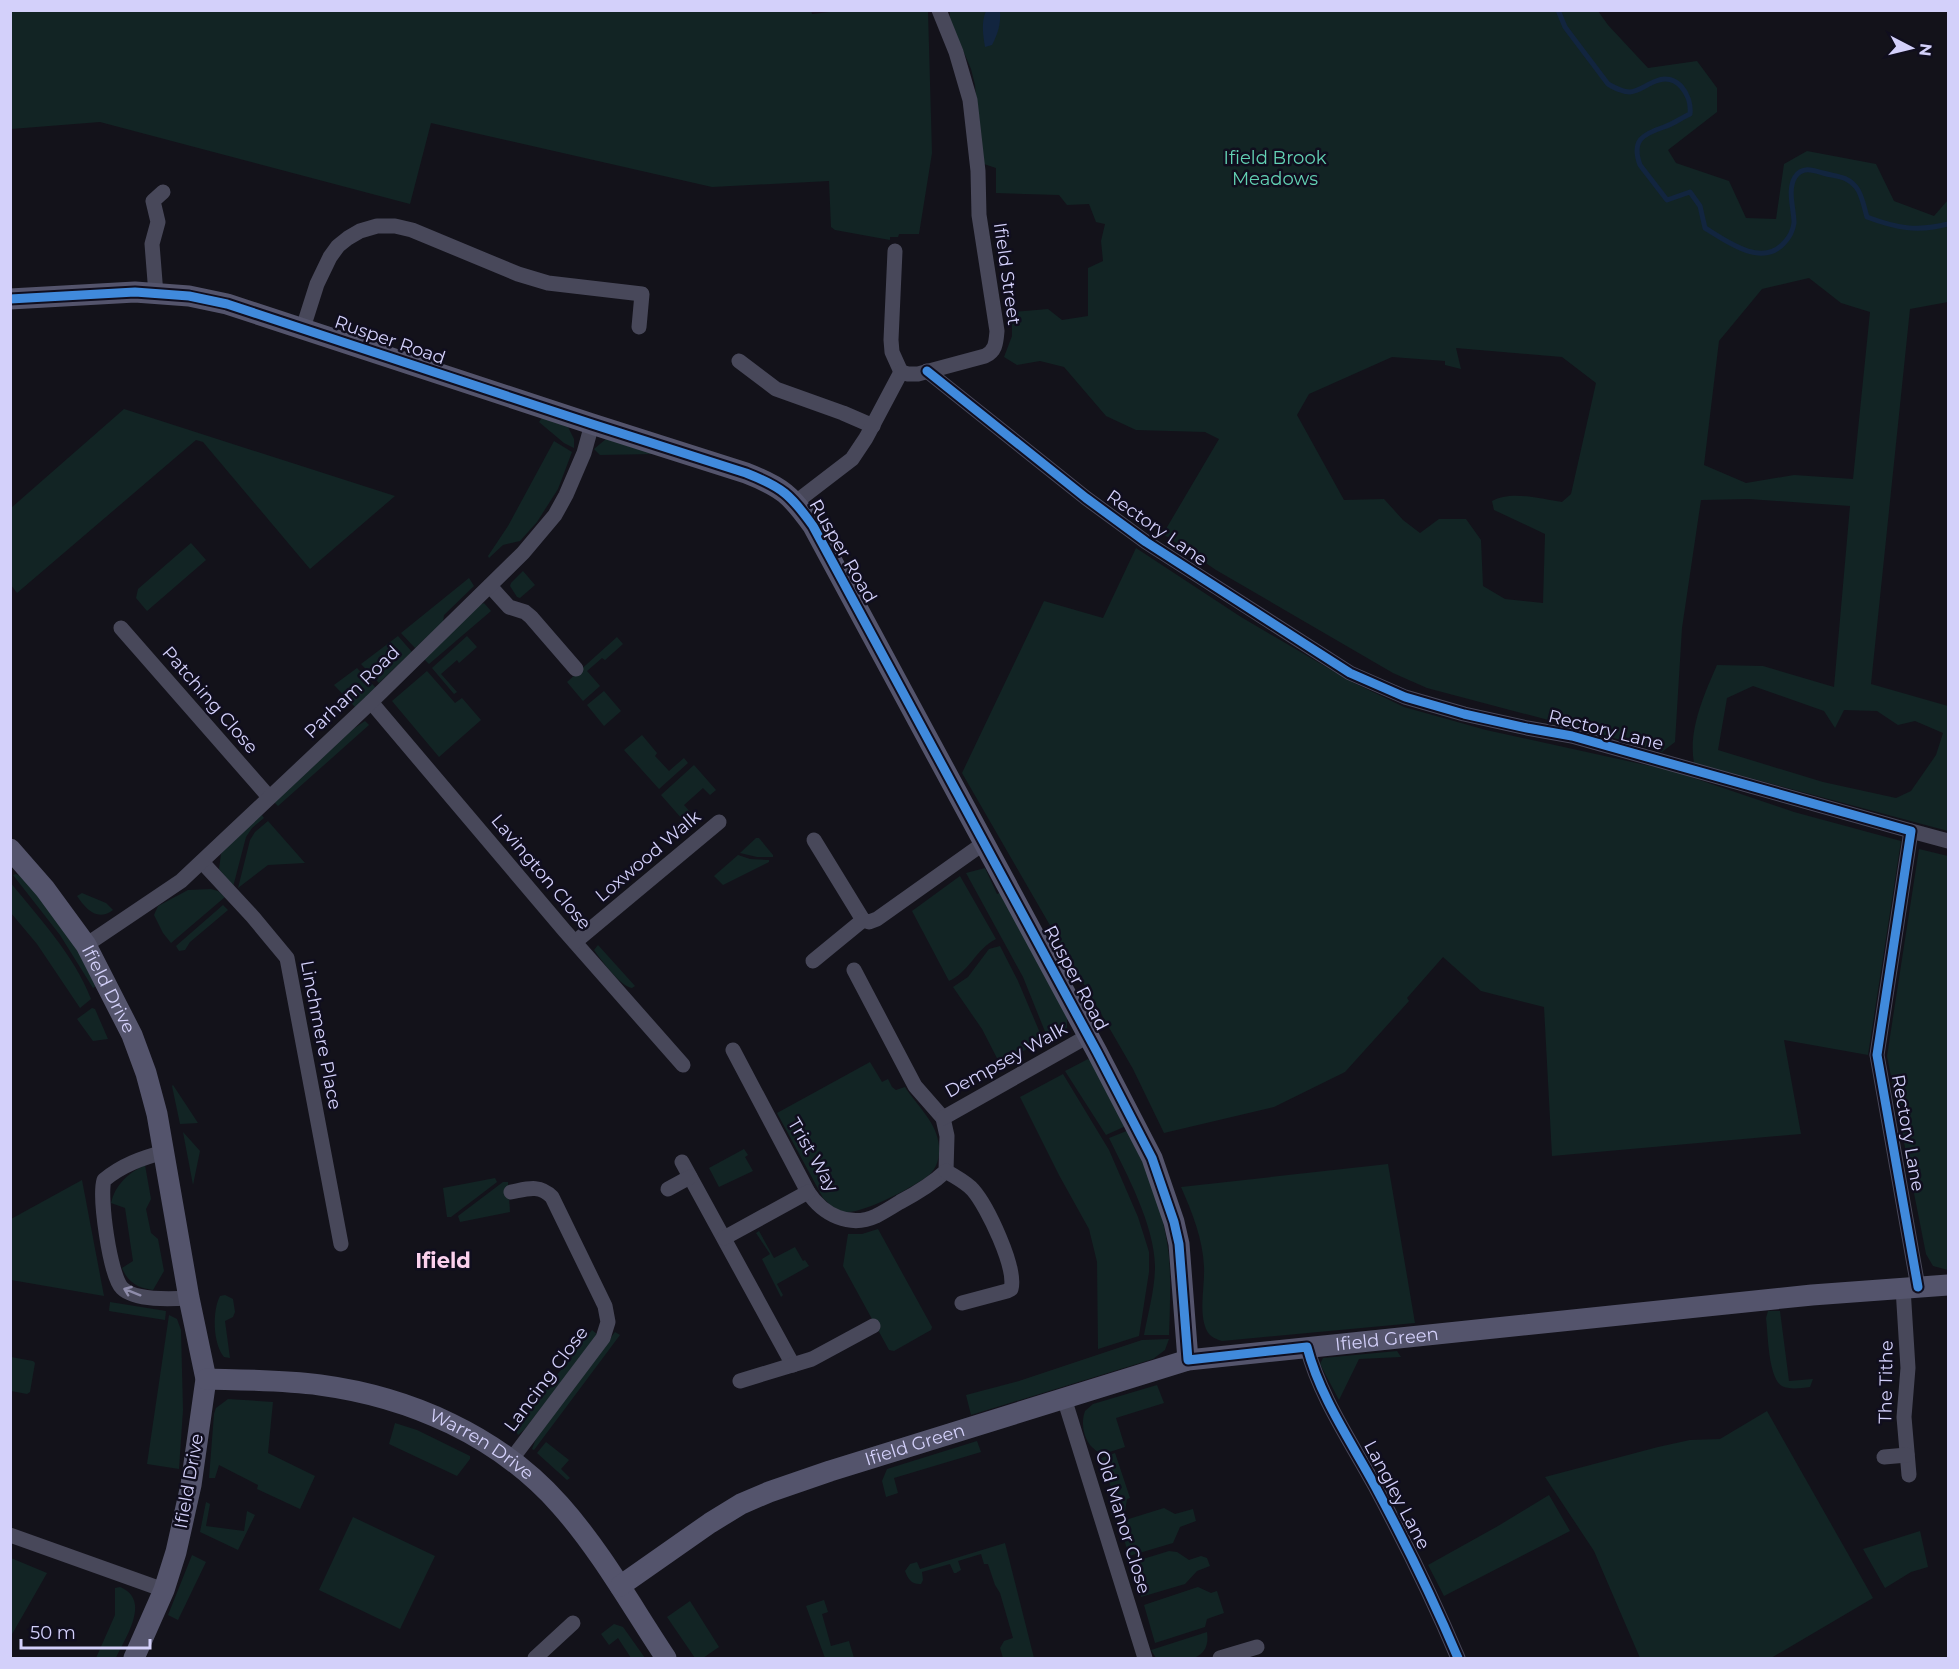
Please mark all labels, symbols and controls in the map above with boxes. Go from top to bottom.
north arrow [1881,18,1941,78]
text: N [1915,42,1936,57]
park label: Ifield Brook Meadows [1224,147,1327,190]
street label: Ifield Street [989,221,1025,327]
street label: Rusper Road [332,311,448,369]
street label: Rectory Lane [1102,485,1212,571]
street label: Rusper Road [804,495,882,607]
street label: Parham Road [300,641,404,743]
street label: Patching Close [157,642,263,758]
street label: Rectory Lane [1546,705,1666,755]
street label: Loxwood Walk [591,805,705,907]
street label: Lavington Close [486,810,596,934]
street label: Rusper Road [1039,922,1113,1034]
street label: Ifield Drive [77,941,140,1037]
street label: Linchmere Place [296,959,346,1112]
street label: Dempsey Walk [941,1017,1071,1103]
street label: Rectory Lane [1887,1073,1929,1193]
street label: Trist Way [783,1114,843,1196]
district label: Ifield [415,1248,471,1273]
one-way arrow [123,1286,141,1297]
street label: Lancing Close [499,1322,593,1436]
street label: Ifield Green [1334,1323,1440,1356]
street label: The Tithe [1874,1340,1898,1424]
street label: Warren Drive [426,1404,538,1485]
street label: Ifield Green [862,1419,968,1471]
street label: Ifield Drive [170,1432,208,1530]
street label: Langley Lane [1359,1437,1435,1553]
street label: Old Manor Close [1091,1448,1155,1596]
scale bar [21,1612,150,1650]
text: 50 m [30,1622,76,1644]

